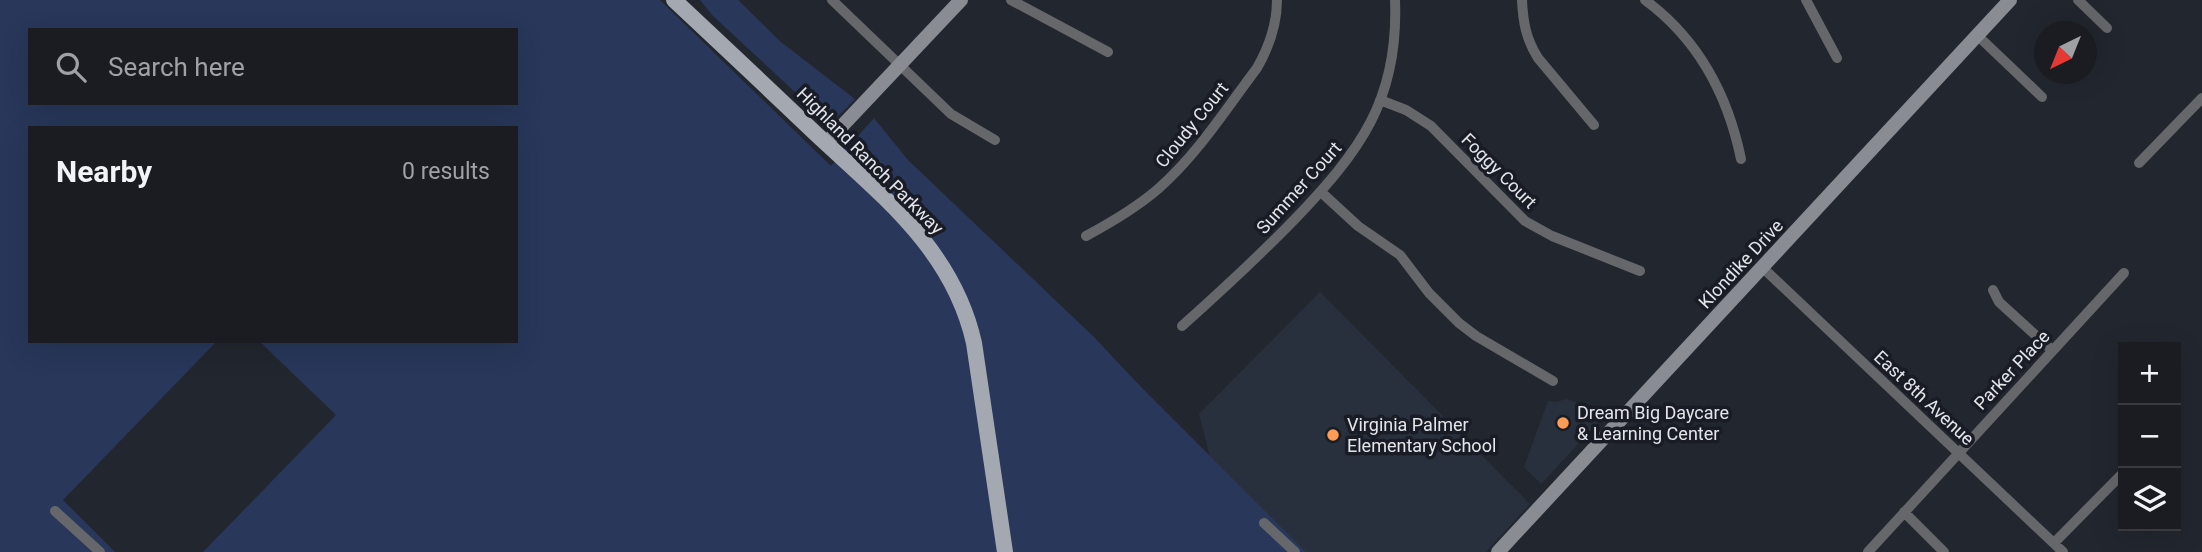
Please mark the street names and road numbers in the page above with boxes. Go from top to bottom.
street label: Cloudy Court [1151,78,1232,172]
street label: Highland Ranch Parkway [793,83,948,239]
street label: Foggy Court [1457,129,1541,213]
street label: Summer Court [1252,137,1346,238]
street label: Klondike Drive [1694,215,1787,312]
street label: Parker Place [1970,326,2054,414]
street label: East 8th Avenue [1870,346,1979,449]

